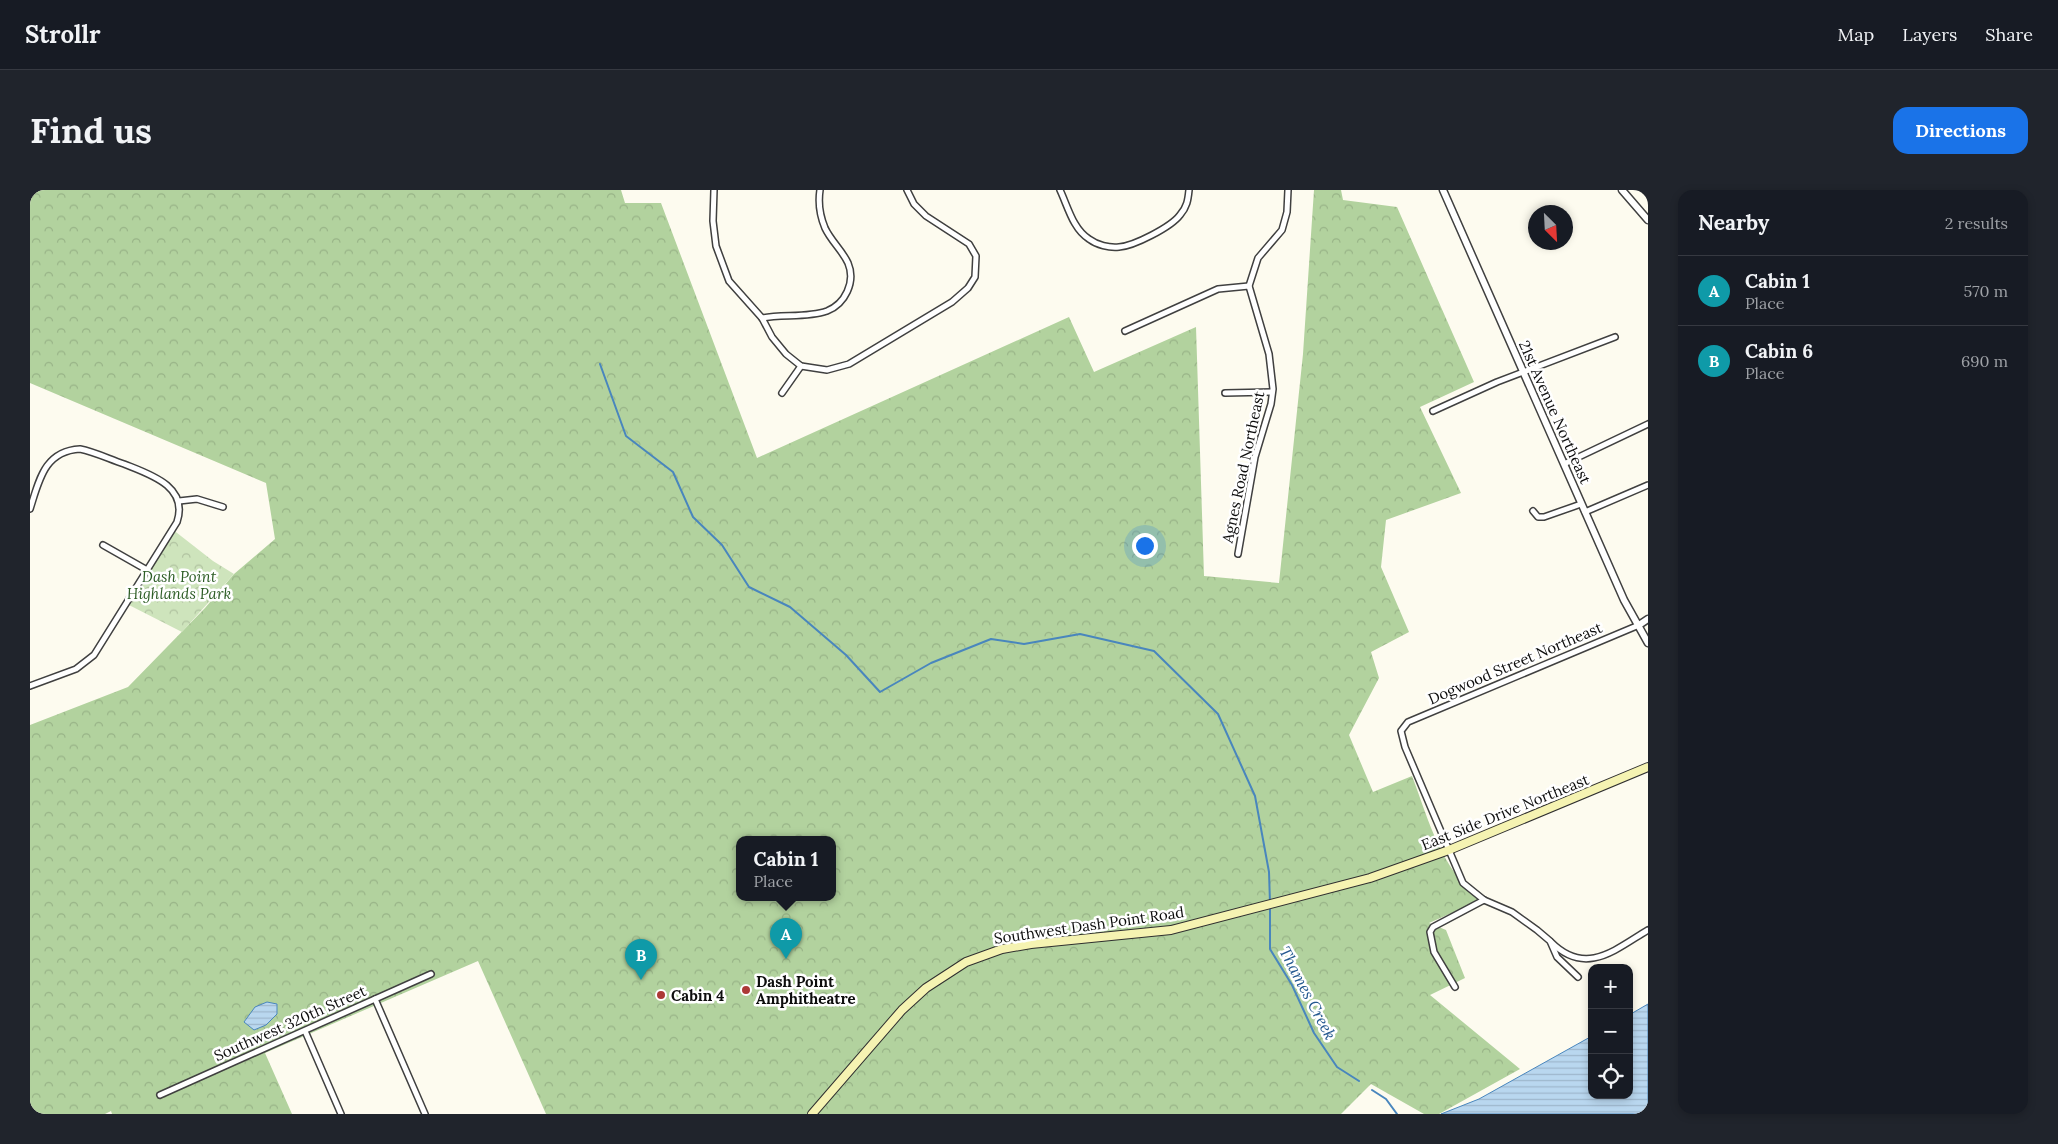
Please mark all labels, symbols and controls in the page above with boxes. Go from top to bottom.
text: Strollr [25,19,100,50]
text: Map [1838,23,1874,46]
text: Layers [1902,23,1957,46]
text: Share [1985,23,2033,46]
button: Directions [1893,107,2028,154]
text: Find us [30,108,152,153]
north arrow [1528,205,1573,250]
text: Nearby [1698,209,1769,236]
text: 2 results [1945,213,2008,233]
text: Cabin 1 [1745,269,1810,293]
text: A [1709,281,1719,301]
text: 570 m [1963,281,2008,301]
text: Place [1745,293,1784,313]
street label: 21st Avenue Northeast [1515,337,1595,487]
text: Cabin 6 [1745,339,1813,363]
text: B [1709,351,1719,371]
text: 690 m [1961,351,2008,371]
text: Place [1745,363,1784,383]
street label: Agnes Road Northeast [1217,389,1268,546]
your location [1132,533,1158,559]
park label: Dash Point Highlands Park [127,567,231,603]
street label: Dogwood Street Northeast [1425,618,1605,708]
street label: East Side Drive Northeast [1418,770,1592,854]
popup [736,836,836,901]
text: Cabin 1 [754,847,818,871]
text: Place [754,871,793,891]
street label: Southwest Dash Point Road [993,902,1185,948]
pin: A [770,918,802,959]
pin: B [625,939,657,980]
water label: Thames Creek [1275,943,1341,1043]
map controls [1588,964,1633,1099]
button: + [1588,964,1633,1009]
place label: Dash Point Amphitheatre [756,972,856,1008]
street label: Southwest 320th Street [211,981,369,1065]
marker: Dash Point Amphitheatre [740,984,752,996]
place label: Cabin 4 [671,986,724,1005]
marker: Cabin 4 [655,989,667,1001]
button: − [1588,1009,1633,1054]
button: locate [1588,1054,1633,1099]

